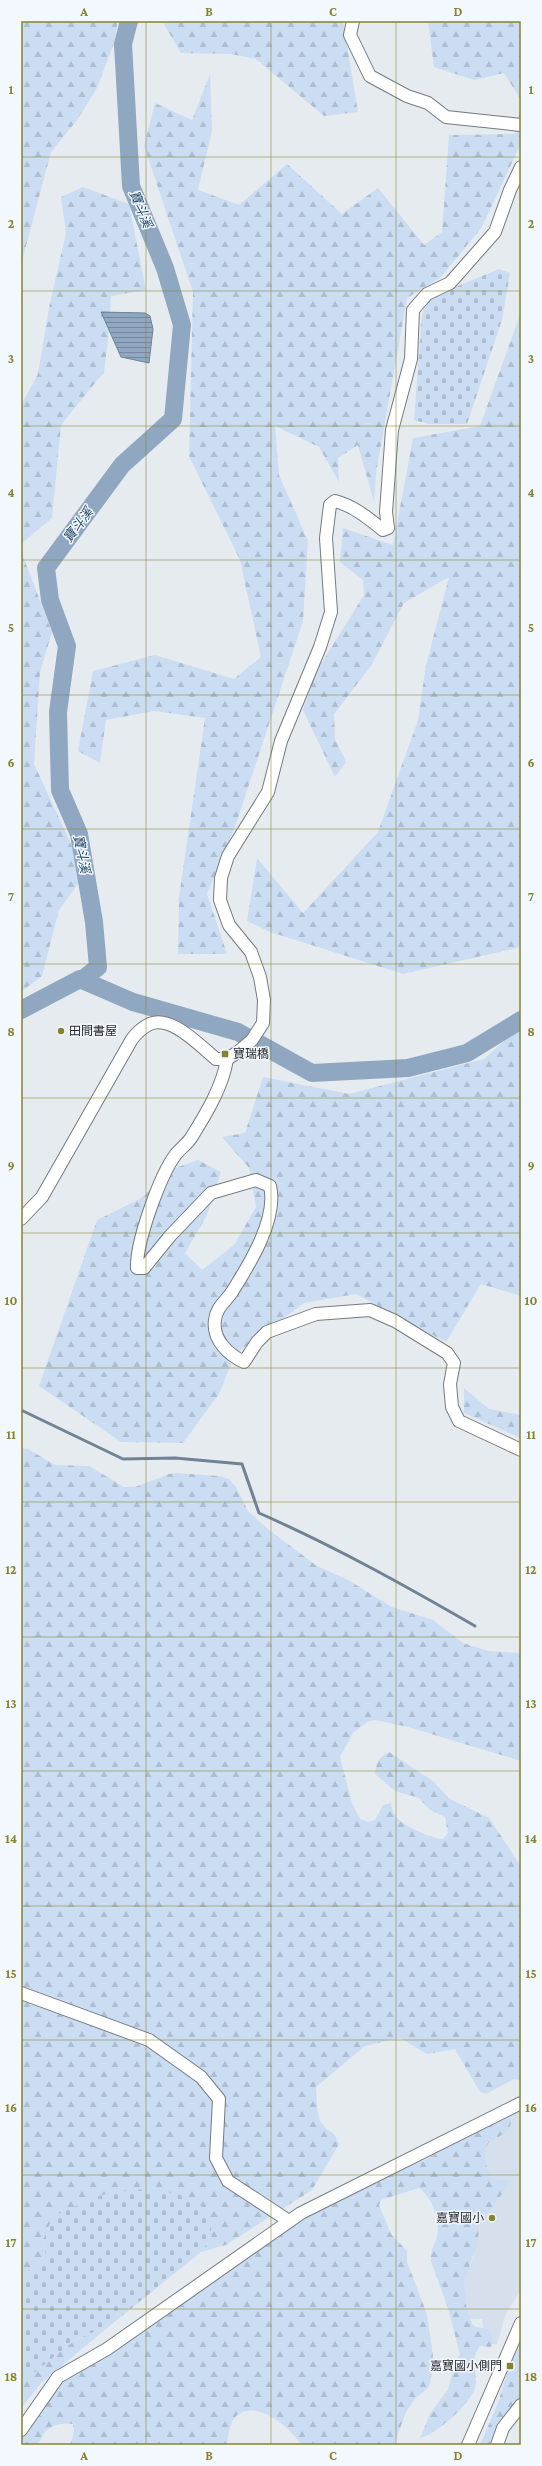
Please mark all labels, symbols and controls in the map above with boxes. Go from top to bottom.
text: A [79,4,88,19]
text: B [205,4,213,19]
text: C [329,4,337,19]
text: D [454,4,463,19]
text: 1 [9,82,14,97]
text: 1 [529,82,534,97]
water label: 寶斗溪 [127,188,156,232]
text: 2 [8,216,15,231]
text: 2 [528,216,535,231]
text: 3 [8,351,14,366]
text: 3 [528,351,534,366]
text: 4 [7,485,15,500]
text: 4 [527,485,535,500]
water label: 寶斗溪 [60,503,97,545]
text: 5 [8,620,14,635]
text: 5 [528,620,534,635]
text: 6 [7,755,15,770]
text: 6 [527,755,535,770]
water label: 寶斗溪 [71,833,93,877]
text: 7 [8,889,14,904]
text: 7 [528,889,534,904]
text: 8 [7,1024,15,1039]
place label: 田間書屋 [69,1024,117,1038]
text: 8 [527,1024,535,1039]
marker: 田間書屋 [56,1026,66,1036]
place label: 寶瑞橋 [233,1047,269,1061]
marker: 寶瑞橋 [220,1049,230,1059]
text: 9 [7,1158,15,1173]
text: 9 [527,1158,535,1173]
text: 10 [5,1293,17,1308]
text: 10 [525,1293,537,1308]
text: 11 [6,1427,16,1442]
text: 11 [526,1427,536,1442]
text: 12 [5,1562,17,1577]
text: 12 [525,1562,537,1577]
text: 13 [5,1696,17,1711]
text: 13 [525,1696,537,1711]
text: 14 [5,1831,17,1846]
text: 14 [525,1831,537,1846]
text: 15 [5,1966,17,1981]
text: 15 [525,1966,537,1981]
text: 16 [5,2100,17,2115]
text: 16 [525,2100,537,2115]
place label: 嘉寶國小 [436,2211,484,2225]
marker: 嘉寶國小 [487,2213,497,2223]
text: 17 [5,2235,17,2250]
text: 17 [525,2235,537,2250]
place label: 嘉寶國小側門 [430,2359,502,2373]
marker: 嘉寶國小側門 [505,2361,515,2371]
text: 18 [5,2369,17,2384]
text: 18 [525,2369,537,2384]
text: A [79,2448,88,2463]
text: B [205,2448,213,2463]
text: C [329,2448,337,2463]
text: D [454,2448,463,2463]

